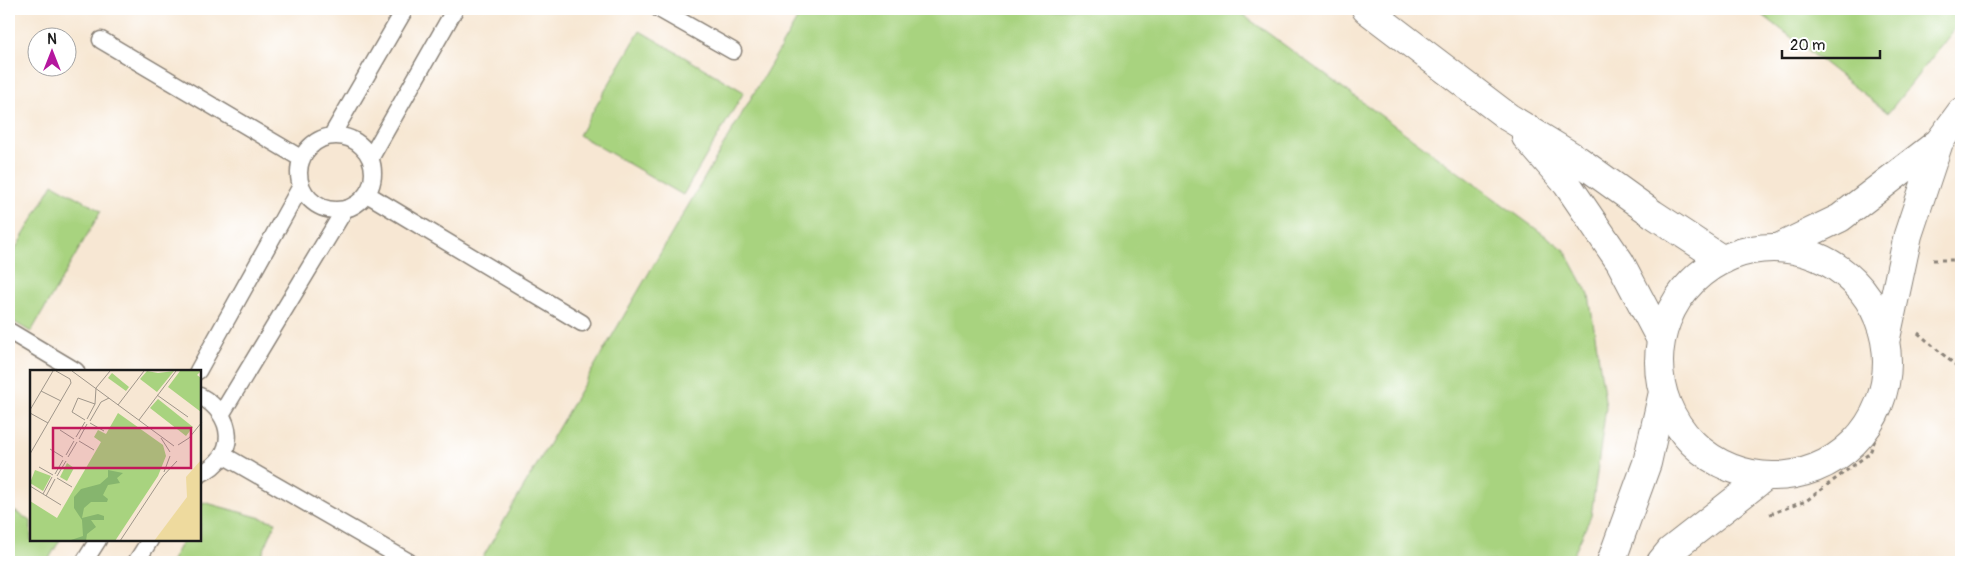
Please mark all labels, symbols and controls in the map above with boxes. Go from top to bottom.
north arrow [28,28,78,78]
scale bar [1782,28,1880,60]
text: N [47,31,57,48]
text: 20 m [1790,36,1825,55]
inset map [30,370,201,541]

